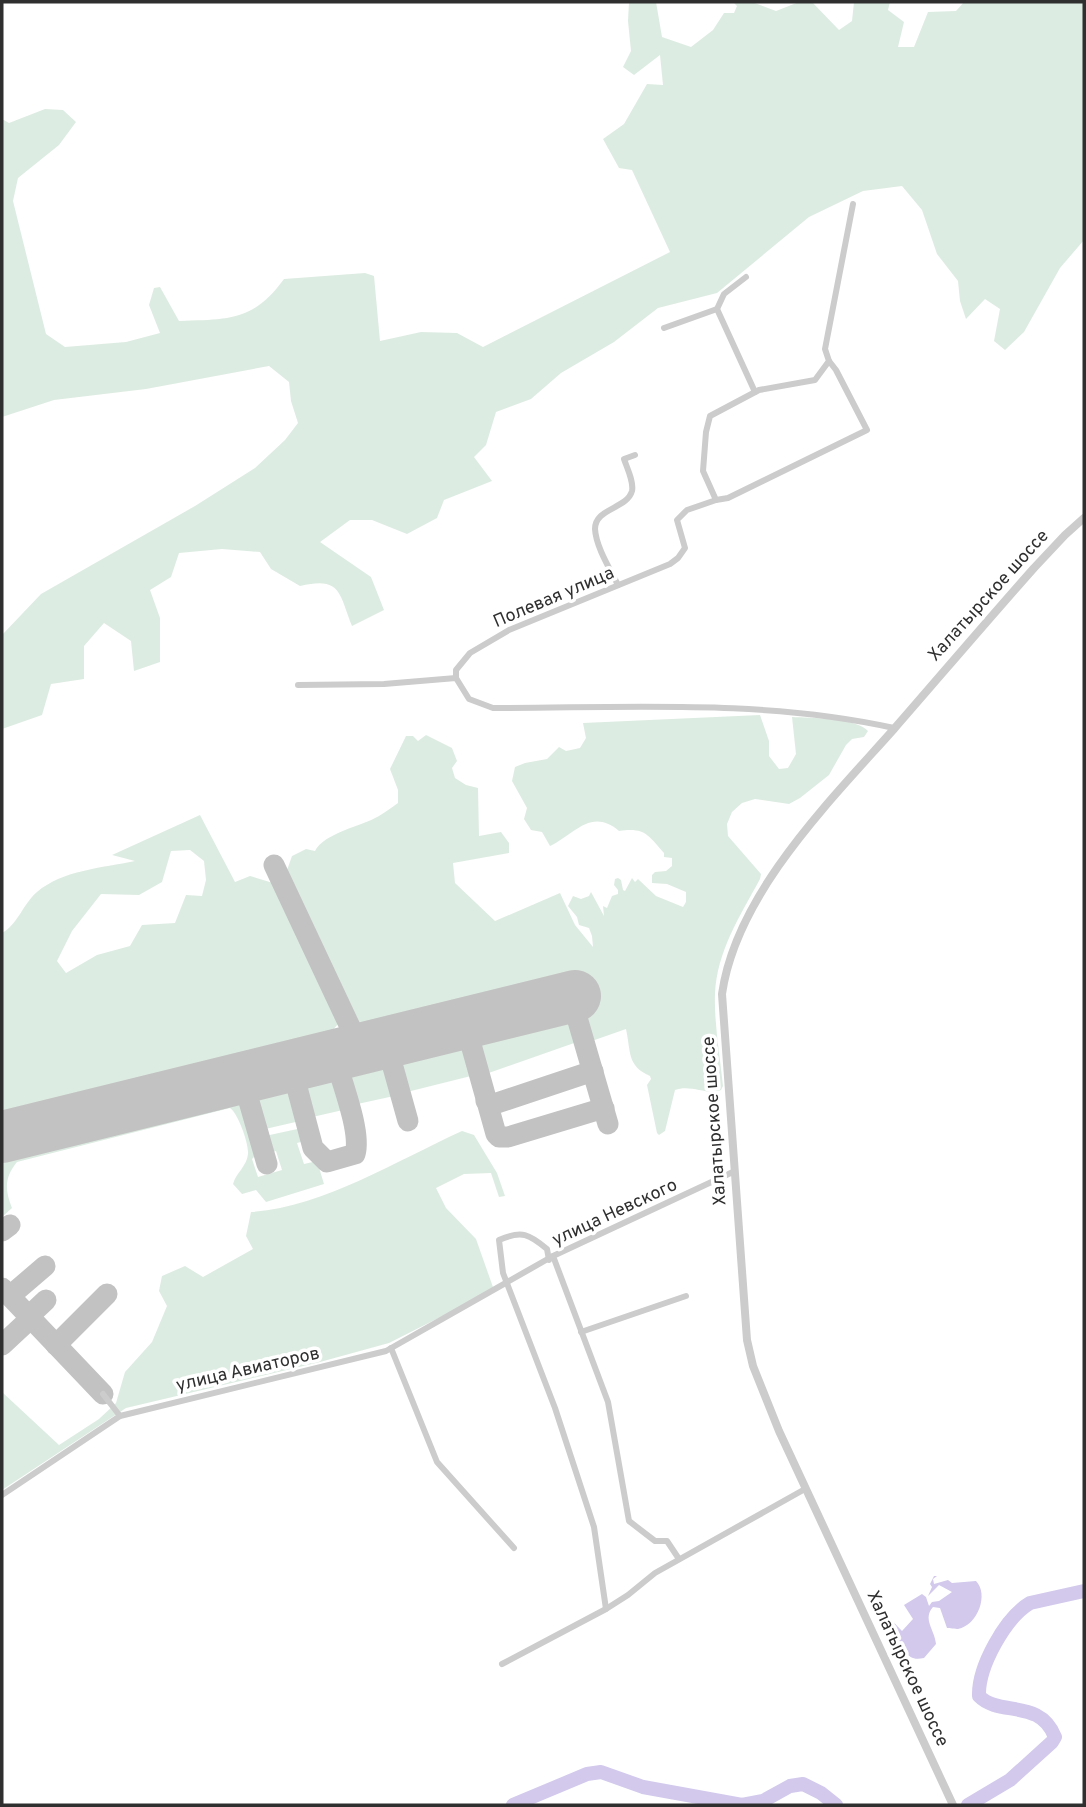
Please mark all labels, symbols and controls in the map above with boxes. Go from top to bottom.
street label: Халатырское шоссе [924,525,1054,667]
street label: Полевая улица [490,562,618,634]
street label: Халатырское шоссе [698,1036,732,1206]
street label: улица Невского [549,1174,681,1252]
street label: улица Авиаторов [174,1342,322,1398]
street label: Халатырское шоссе [861,1587,953,1751]

